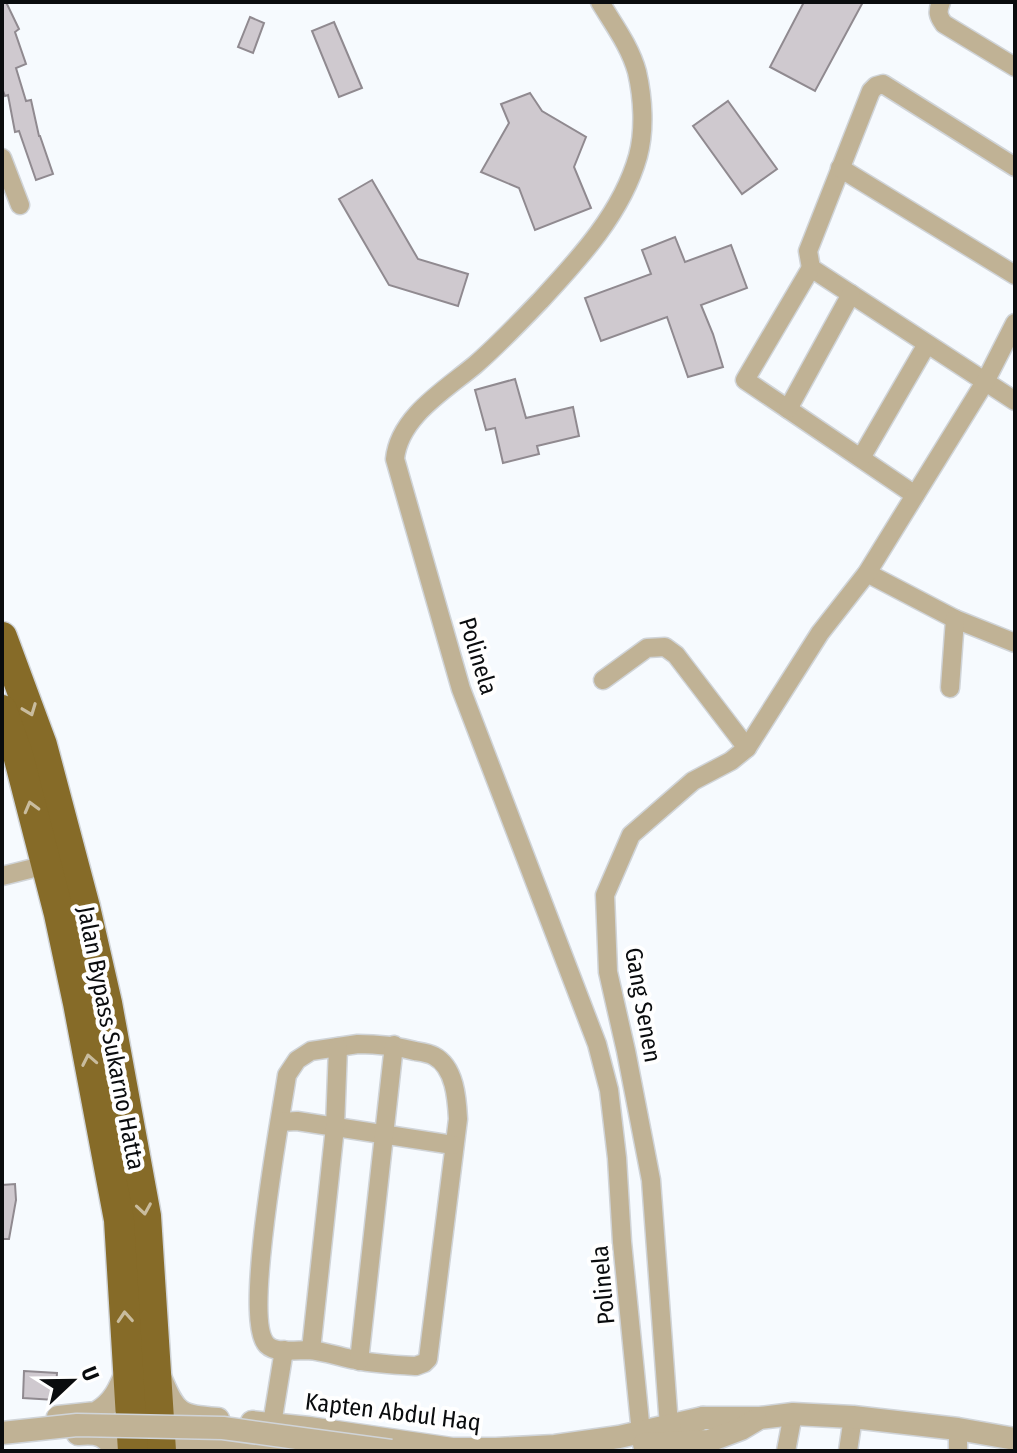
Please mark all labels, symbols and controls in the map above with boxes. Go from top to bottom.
street label: Polinela [453,614,503,698]
one-way arrow [20,702,37,716]
one-way arrow [24,800,41,814]
street label: Jalan Bypass Sukarno Hatta [72,904,150,1172]
street label: Gang Senen [619,945,667,1065]
one-way arrow [81,1054,98,1067]
one-way arrow [135,1202,152,1215]
street label: Polinela [586,1244,620,1326]
one-way arrow [117,1310,134,1323]
north arrow [32,1341,112,1421]
text: U [75,1363,105,1385]
street label: Kapten Abdul Haq [304,1387,482,1437]

